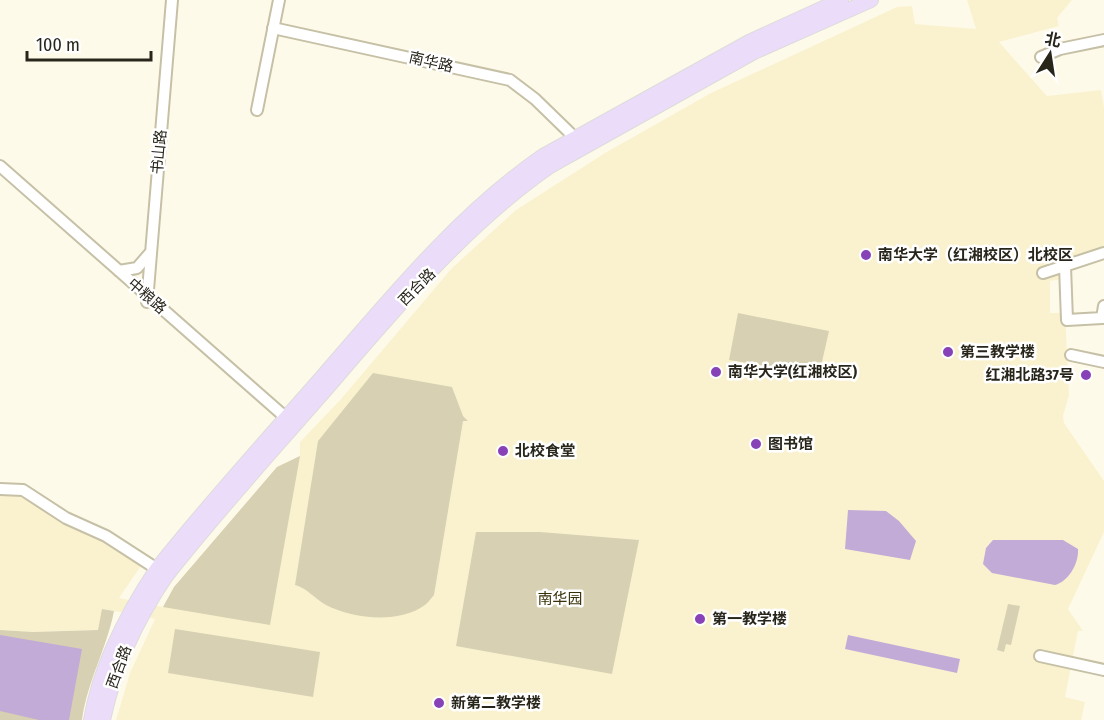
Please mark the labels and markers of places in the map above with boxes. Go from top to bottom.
place label: 南华大学（红湘校区）北校区 [878,246,1073,264]
marker: 南华大学（红湘校区）北校区 [859,248,873,262]
place label: 第三教学楼 [960,343,1035,361]
marker: 第三教学楼 [941,345,955,359]
place label: 南华大学(红湘校区) [728,363,858,381]
marker: 南华大学(红湘校区) [709,365,723,379]
place label: 红湘北路37号 [986,366,1074,384]
marker: 红湘北路37号 [1079,368,1093,382]
place label: 图书馆 [768,435,813,453]
marker: 图书馆 [749,437,763,451]
place label: 北校食堂 [515,442,575,460]
marker: 北校食堂 [496,444,510,458]
place label: 第一教学楼 [712,610,787,628]
marker: 第一教学楼 [693,612,707,626]
place label: 新第二教学楼 [451,694,541,712]
marker: 新第二教学楼 [432,696,446,710]

